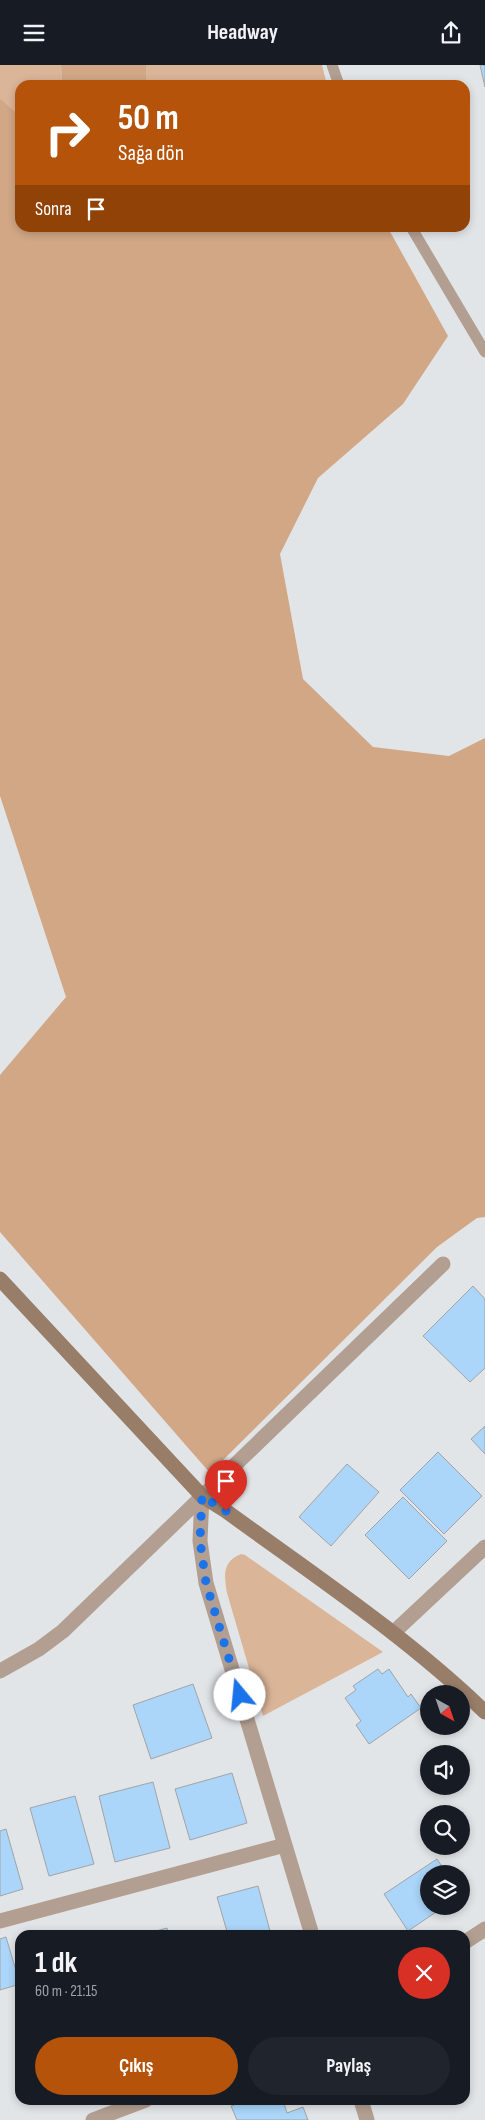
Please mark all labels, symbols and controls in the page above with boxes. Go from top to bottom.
icon: menu [20,19,48,47]
text: Headway [207,19,278,46]
icon: share [437,19,465,47]
text: 50 m [118,97,179,140]
icon: right [35,100,100,165]
text: Sağa dön [118,140,184,167]
icon: arrive [82,195,110,223]
text: Sonra [35,198,72,221]
pin [205,1460,247,1511]
icon: arrive [212,1467,240,1495]
position arrow [213,1668,265,1720]
north arrow [420,1685,470,1735]
map controls [420,1685,470,1915]
button: sound [420,1745,470,1795]
button: search [420,1805,470,1855]
button: layers [420,1865,470,1915]
text: 1 dk [35,1945,77,1981]
button: close [398,1947,450,1999]
text: 60 m · 21:15 [35,1982,98,2001]
button: Çıkış [35,2037,238,2095]
button: Paylaş [248,2037,450,2095]

